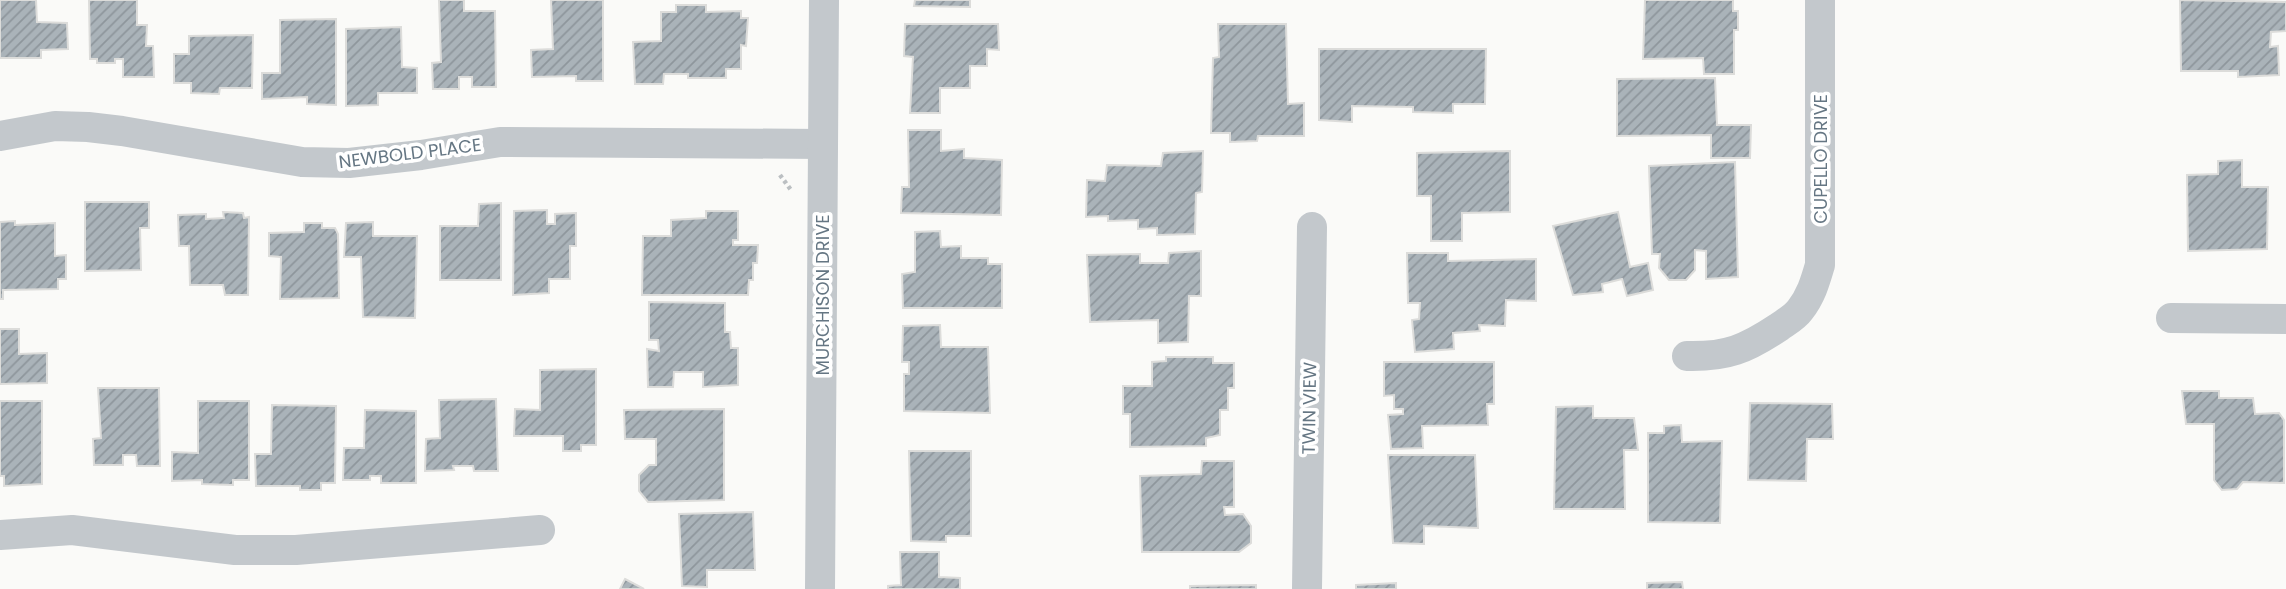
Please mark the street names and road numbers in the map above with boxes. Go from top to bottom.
street label: CUPELLO DRIVE [1808,94,1833,224]
street label: NEWBOLD PLACE [337,132,483,174]
street label: MURCHISON DRIVE [810,214,835,376]
street label: TWIN VIEW [1296,361,1322,455]

